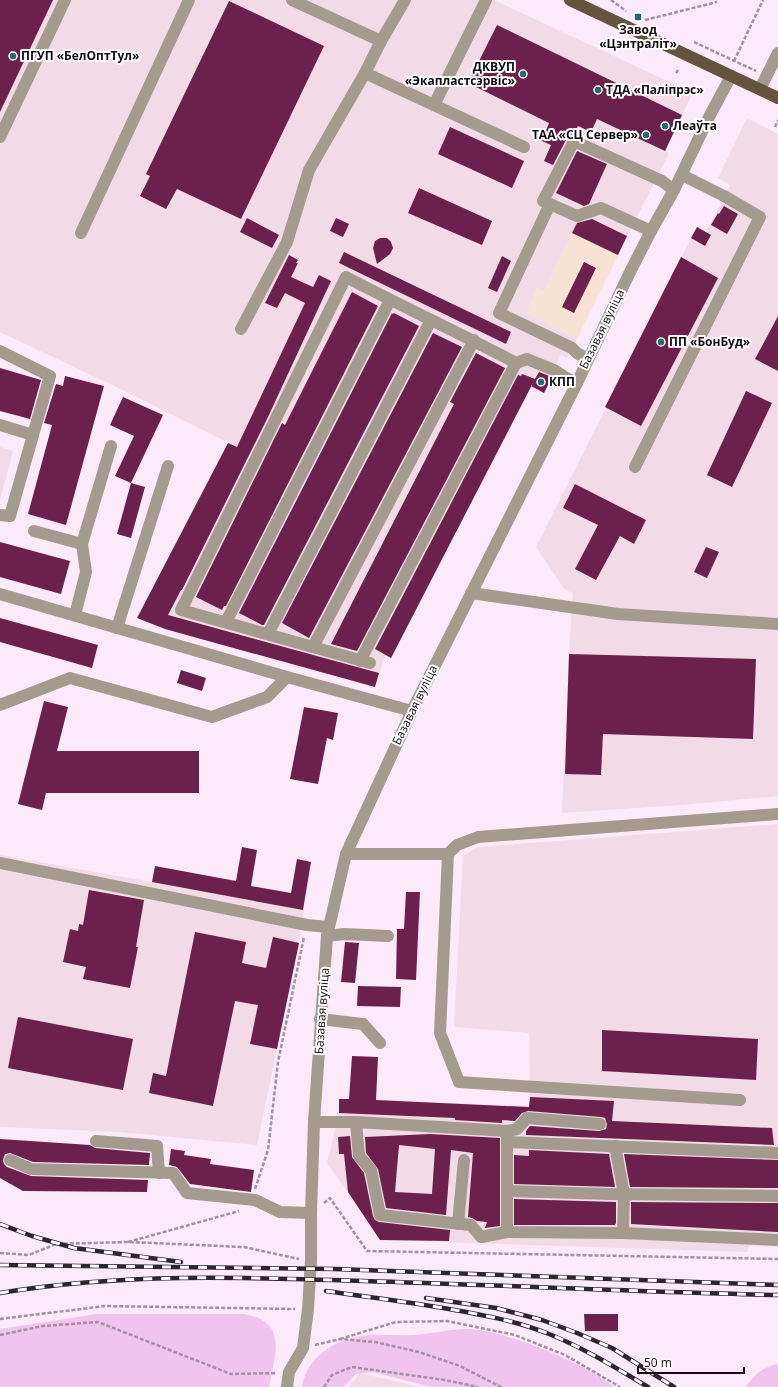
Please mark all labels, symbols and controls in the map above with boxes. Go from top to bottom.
marker: Завод «Цэнтраліт» [633,12,643,22]
place label: Завод «Цэнтраліт» [599,21,677,52]
place label: ПГУП «БелОптТул» [21,47,139,64]
marker: ПГУП «БелОптТул» [8,51,18,61]
place label: ДКВУП «Экапластсэрвіс» [405,58,515,89]
marker: ДКВУП «Экапластсэрвіс» [518,69,528,79]
place label: ТДА «Паліпрэс» [606,81,704,98]
marker: ТДА «Паліпрэс» [593,85,603,95]
place label: Леаўта [673,117,717,134]
marker: Леаўта [660,121,670,131]
place label: ТАА «СЦ Сервер» [532,126,638,143]
marker: ТАА «СЦ Сервер» [641,130,651,140]
street label: Базавая вуліца [575,286,628,372]
place label: ПП «БонБуд» [669,333,750,350]
marker: ПП «БонБуд» [656,337,666,347]
place label: КПП [549,373,575,390]
marker: КПП [536,377,546,387]
street label: Базавая вуліца [388,662,441,748]
street label: Базавая вуліца [310,967,333,1055]
scale bar [638,1349,744,1375]
text: 50 m [644,1354,672,1371]

